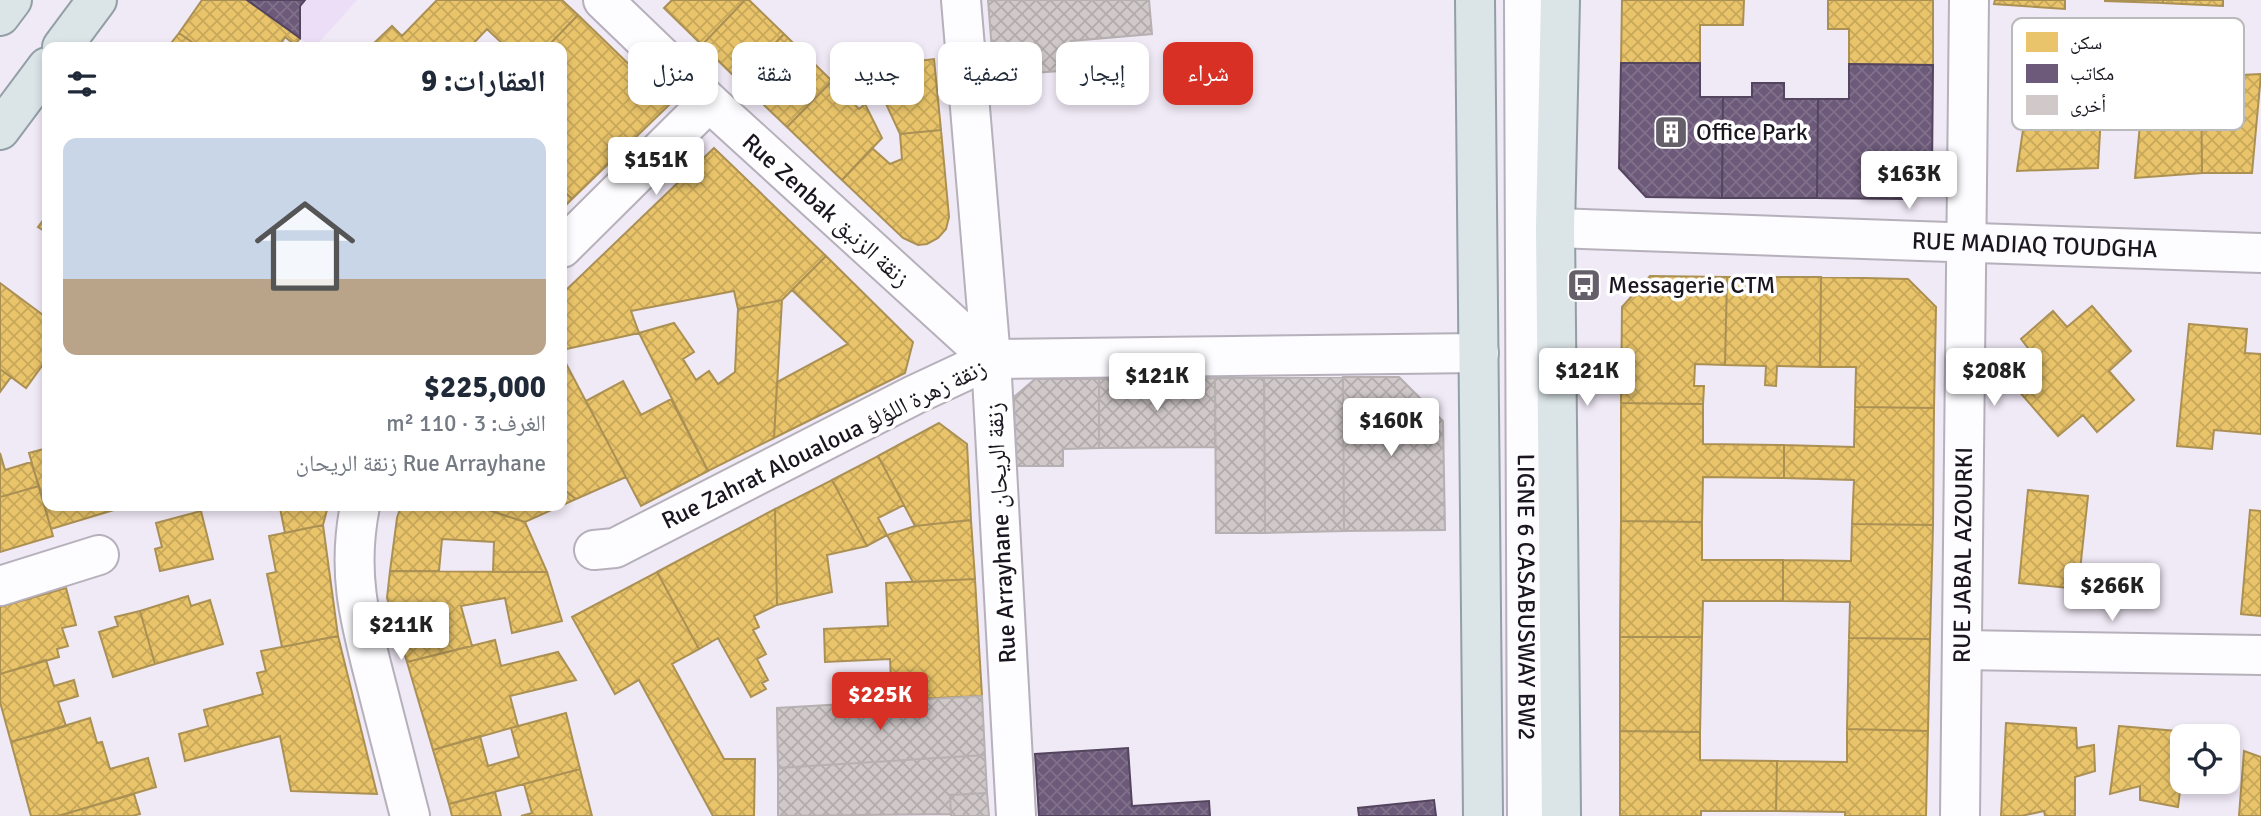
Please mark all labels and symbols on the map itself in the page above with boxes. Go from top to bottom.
legend [2012,18,2244,130]
text: سكن [2070,31,2102,55]
text: مكاتب [2070,62,2114,86]
text: أخرى [2070,94,2106,118]
building icon: Office Park [1652,113,1690,151]
place label: Office Park [1696,117,1808,147]
street label: Rue Zenbak زنقة الزنبق [736,127,916,293]
pin: $151K [607,138,705,197]
pin: $163K [1860,152,1958,211]
street label: RUE MADIAQ TOUDGHA [1911,226,2158,264]
bus stop icon: Messagerie CTM [1565,266,1603,304]
place label: Messagerie CTM [1608,270,1775,300]
pin: $121K [1538,348,1636,408]
pin: $208K [1945,348,2043,408]
street label: Rue Zahrat Aloualoua زنقة زهرة اللؤلؤ [657,352,991,536]
pin: $121K [1108,354,1206,413]
pin: $160K [1342,398,1440,458]
street label: Rue Arrayhane زنقة الريحان [979,402,1023,664]
street label: RUE JABAL AZOURKI [1947,447,1979,663]
street label: LIGNE 6 CASABUSWAY BW2 [1511,453,1542,741]
pin: $266K [2063,564,2161,623]
pin: $211K [352,602,450,662]
pin: $225K [831,672,929,732]

